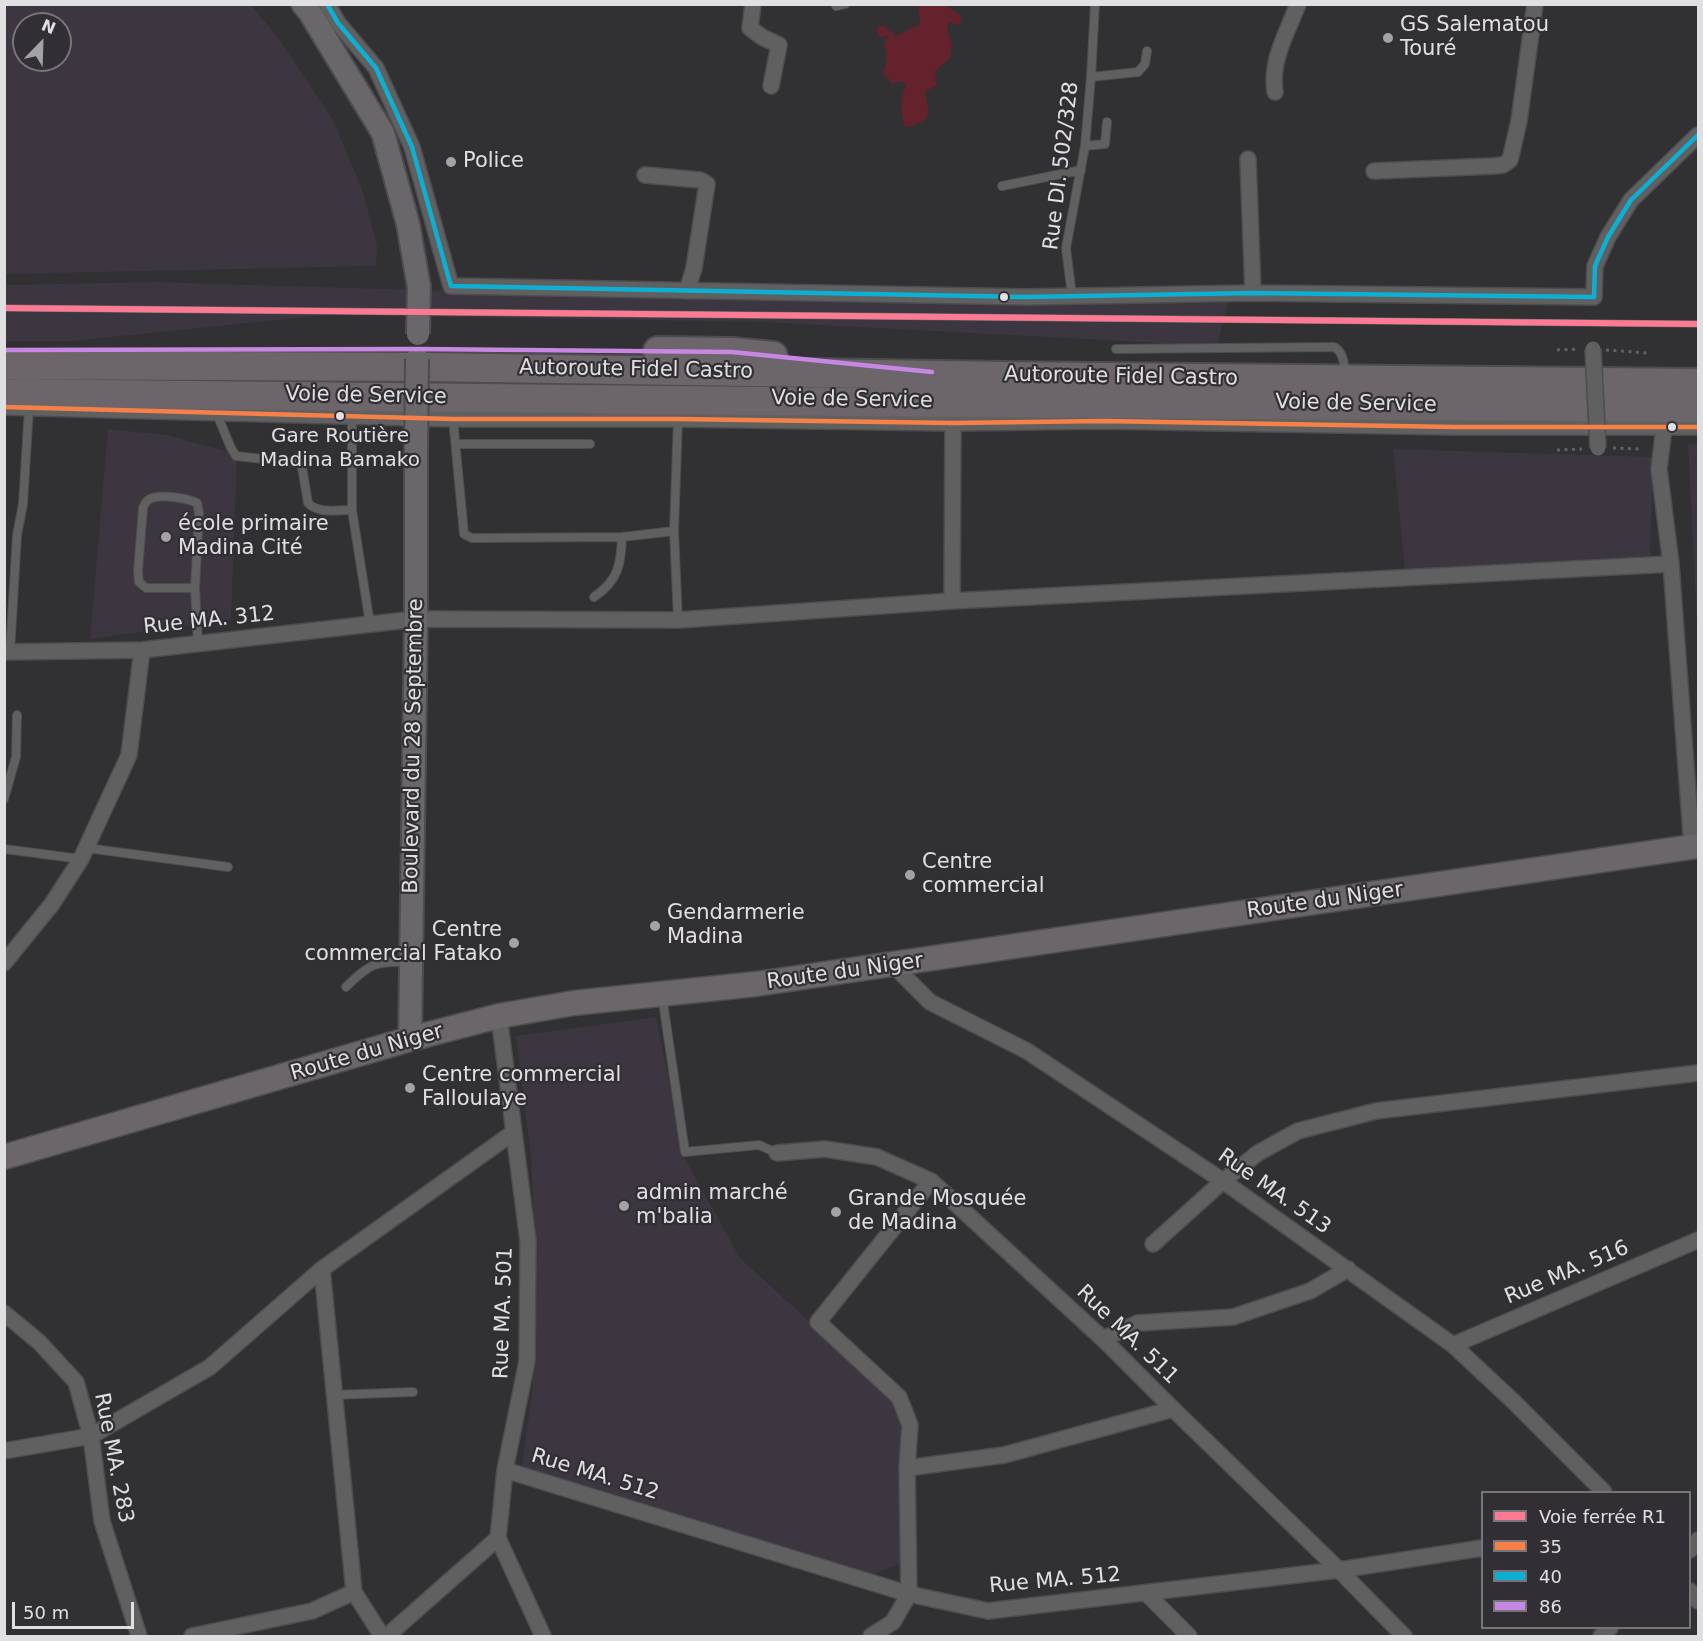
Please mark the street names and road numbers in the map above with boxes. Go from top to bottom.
street label: Rue DI. 502/328 [1039,80,1085,252]
street label: Autoroute Fidel Castro [519,355,753,385]
street label: Autoroute Fidel Castro [1004,362,1238,392]
street label: Voie de Service [285,382,447,410]
street label: Voie de Service [771,386,933,414]
street label: Voie de Service [1275,390,1437,418]
street label: Boulevard du 28 Septembre [399,598,429,894]
street label: Rue MA. 312 [142,602,276,640]
street label: Route du Niger [1245,878,1405,924]
street label: Route du Niger [765,949,925,995]
street label: Route du Niger [288,1019,446,1087]
street label: Rue MA. 513 [1213,1144,1335,1240]
street label: Rue MA. 516 [1501,1236,1633,1310]
street label: Rue MA. 501 [489,1247,519,1379]
street label: Rue MA. 511 [1071,1280,1183,1390]
street label: Rue MA. 283 [88,1391,138,1525]
street label: Rue MA. 512 [528,1444,662,1506]
street label: Rue MA. 512 [988,1563,1122,1599]

